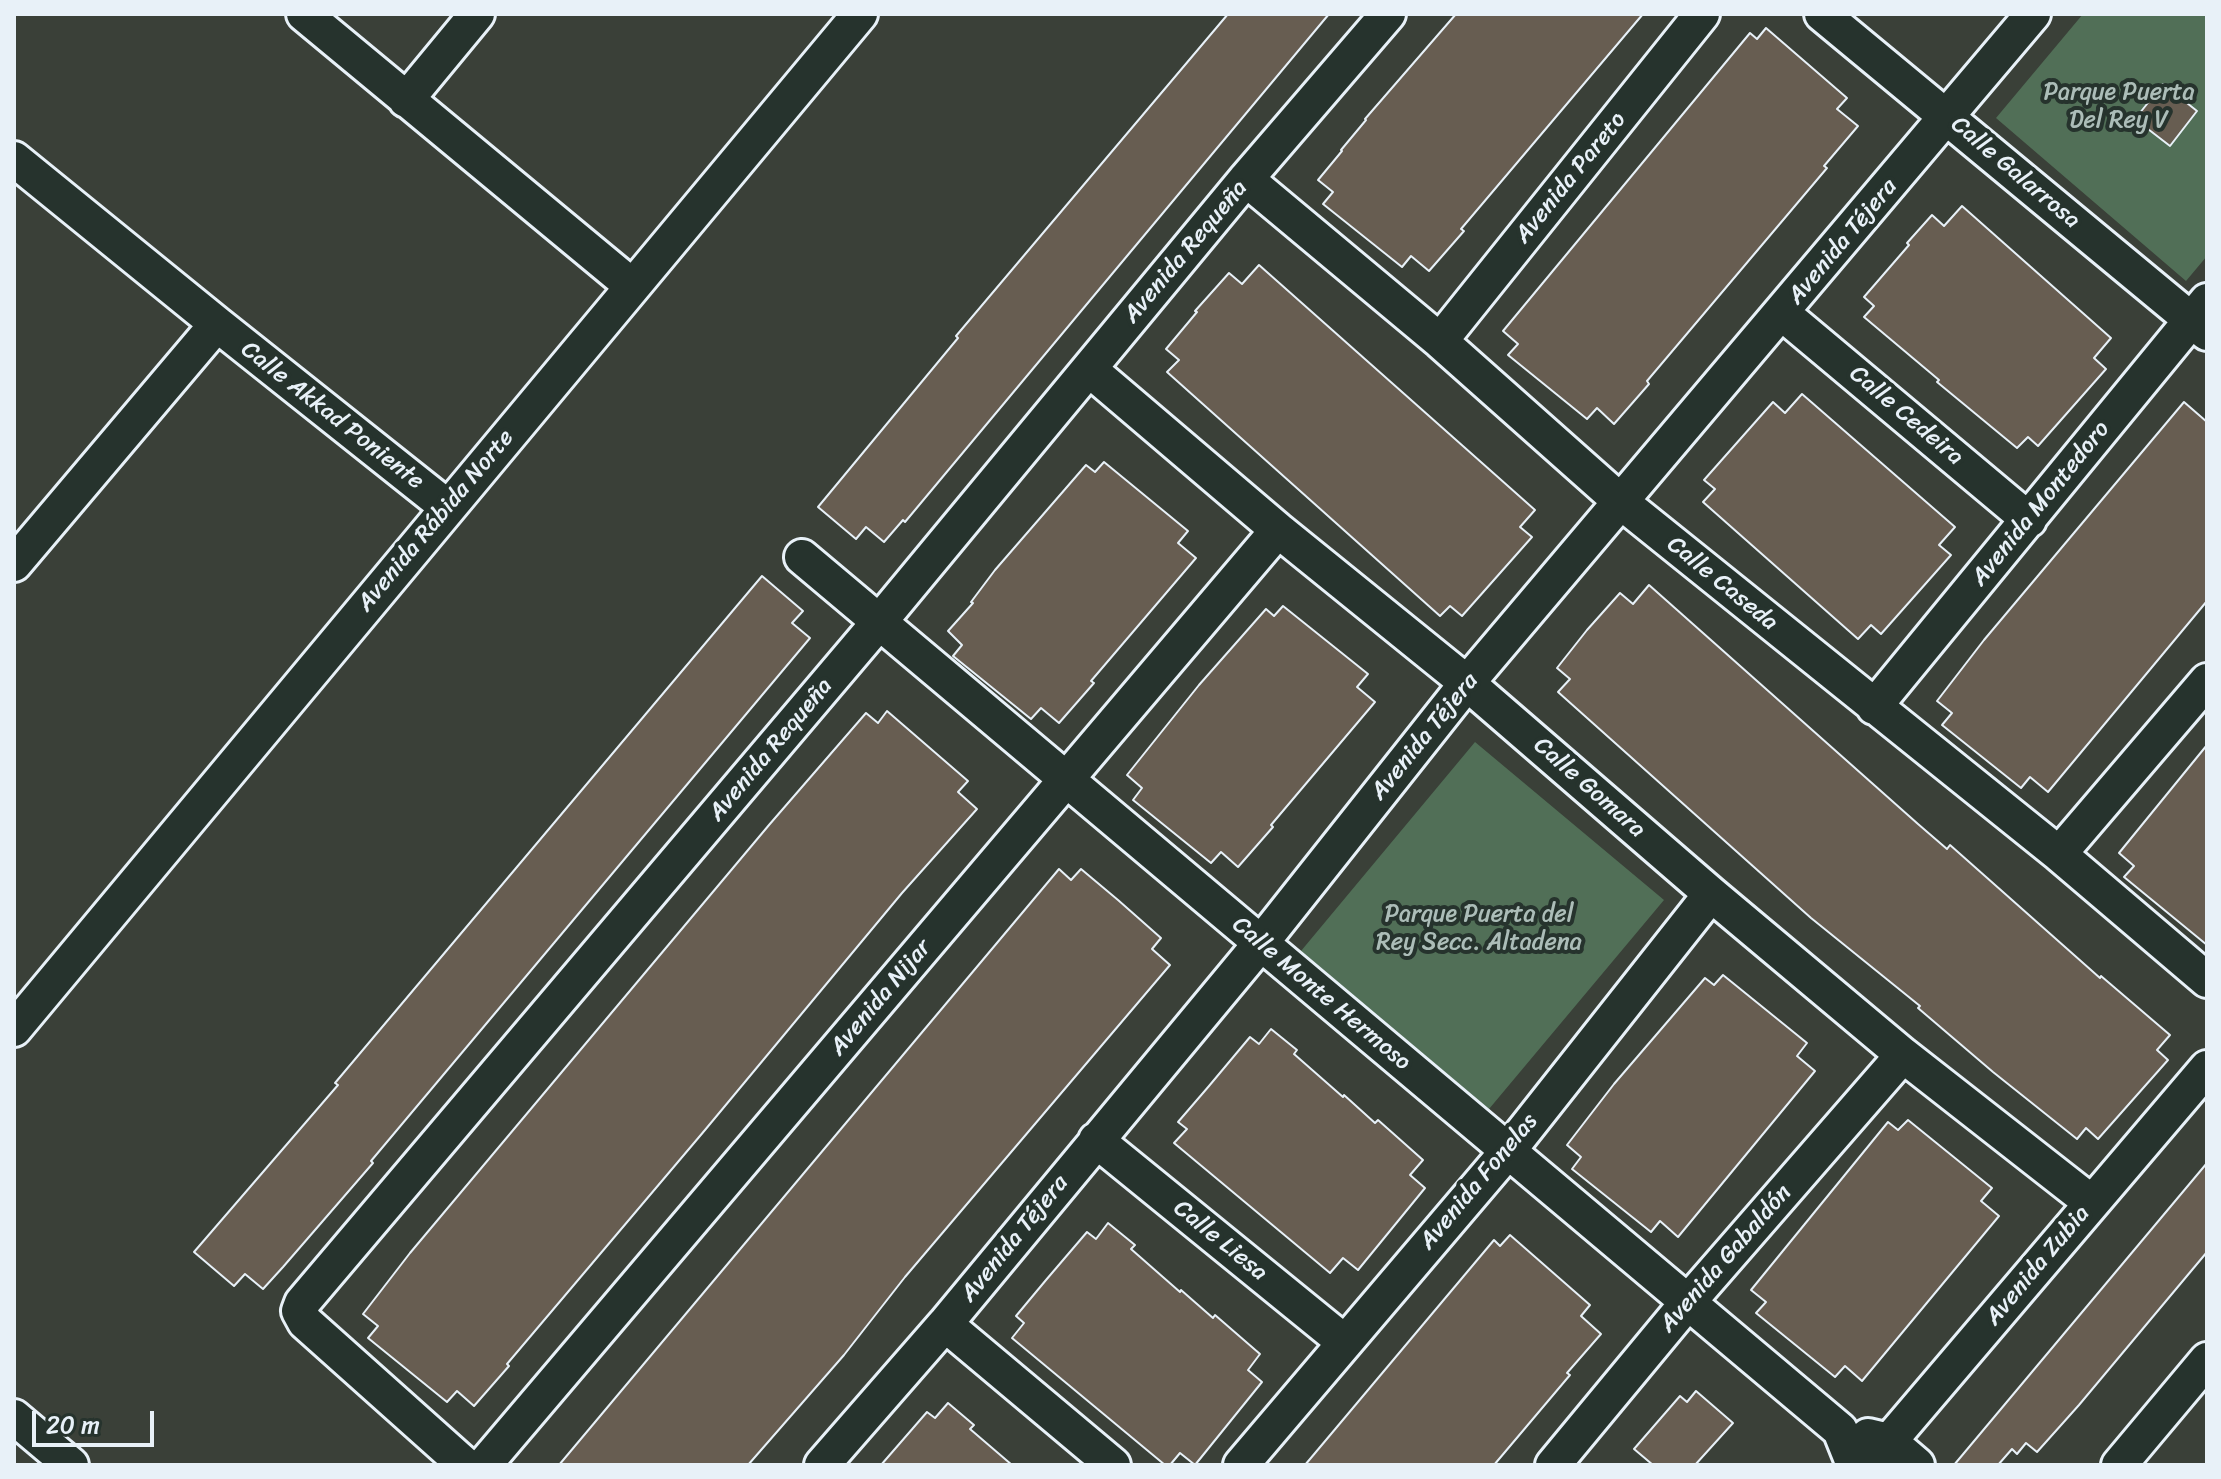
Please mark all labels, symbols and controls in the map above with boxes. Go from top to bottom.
park label: Parque Puerta Del Rey V [2044,79,2194,135]
street label: Avenida Pareto [1509,106,1633,250]
street label: Calle Galarrosa [1945,111,2085,235]
street label: Avenida Téjera [1782,173,1904,311]
street label: Avenida Requeña [1118,175,1254,329]
street label: Calle Akkad Poniente [235,336,429,496]
street label: Calle Cedeira [1843,360,1969,472]
street label: Avenida Montedoro [1966,416,2116,592]
street label: Avenida Rábida Norte [352,424,520,618]
street label: Calle Caseda [1661,531,1783,637]
street label: Avenida Téjera [1365,668,1485,806]
street label: Avenida Requeña [703,673,839,827]
street label: Calle Gomara [1527,732,1651,844]
park label: Parque Puerta del Rey Secc. Altadena [1376,901,1582,957]
street label: Calle Monte Hermoso [1226,911,1416,1077]
street label: Avenida Nijar [824,934,938,1062]
street label: Avenida Fonelas [1414,1108,1544,1256]
street label: Avenida Téjera [955,1170,1075,1308]
street label: Avenida Gabaldón [1654,1179,1798,1339]
street label: Calle Liesa [1167,1194,1273,1288]
street label: Avenida Zubia [1980,1200,2096,1332]
scale bar [36,1395,158,1445]
text: 20 m [46,1404,100,1446]

